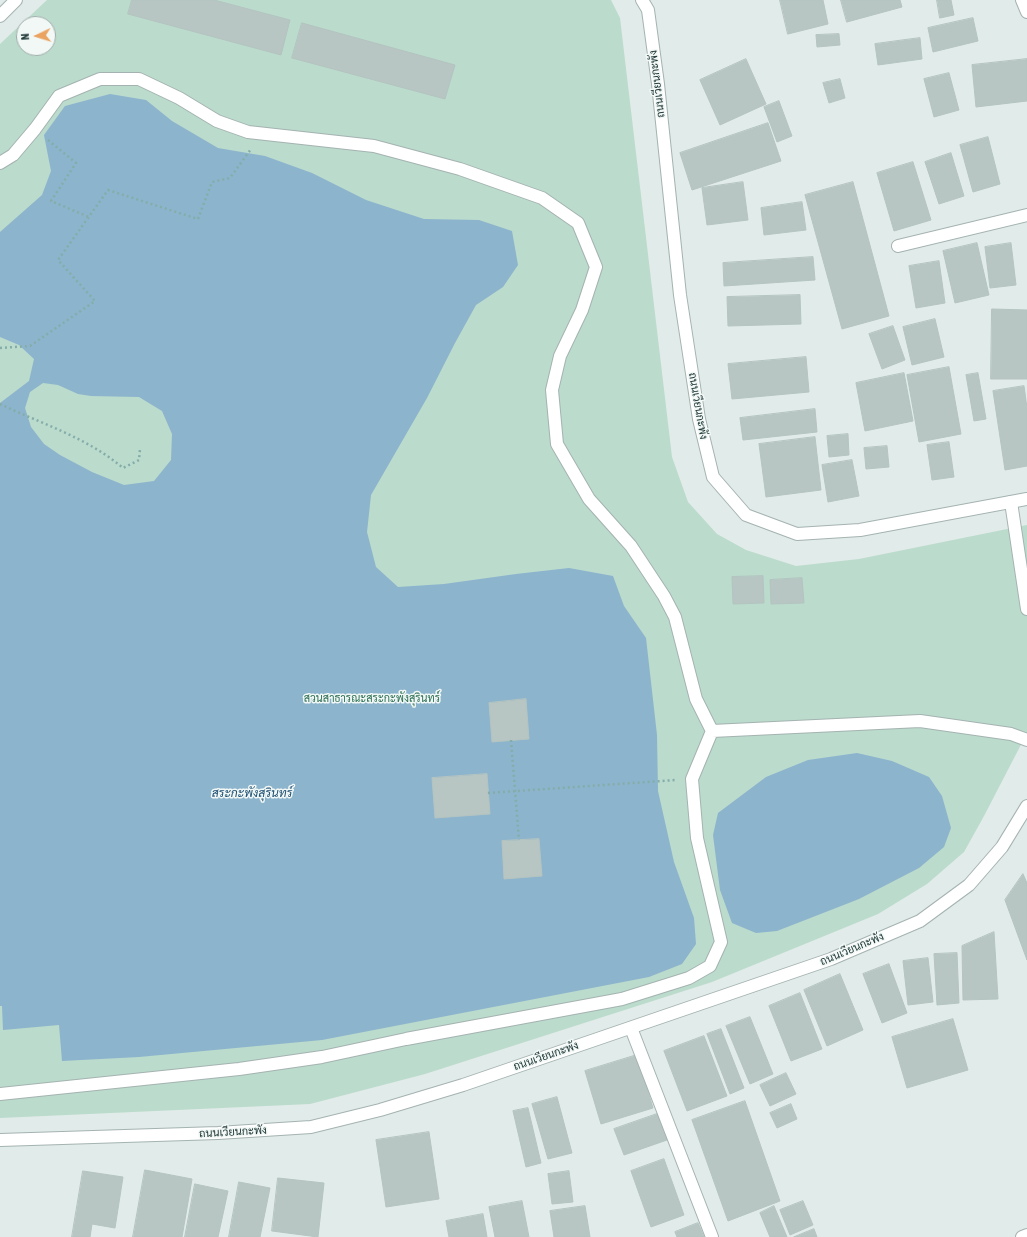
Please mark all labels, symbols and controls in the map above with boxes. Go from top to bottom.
north arrow [16,16,56,56]
text: N [19,33,31,40]
street label: ถนนเวียนกะพัง [646,50,668,118]
street label: ถนนเวียนกะพัง [686,371,710,441]
park label: สวนสาธารณะสระกะพังสุรินทร์ [304,692,440,706]
water label: สระกะพังสุรินทร์ [212,786,292,800]
street label: ถนนเวียนกะพัง [818,930,886,968]
street label: ถนนเวียนกะพัง [512,1039,580,1073]
street label: ถนนเวียนกะพัง [199,1124,267,1140]

